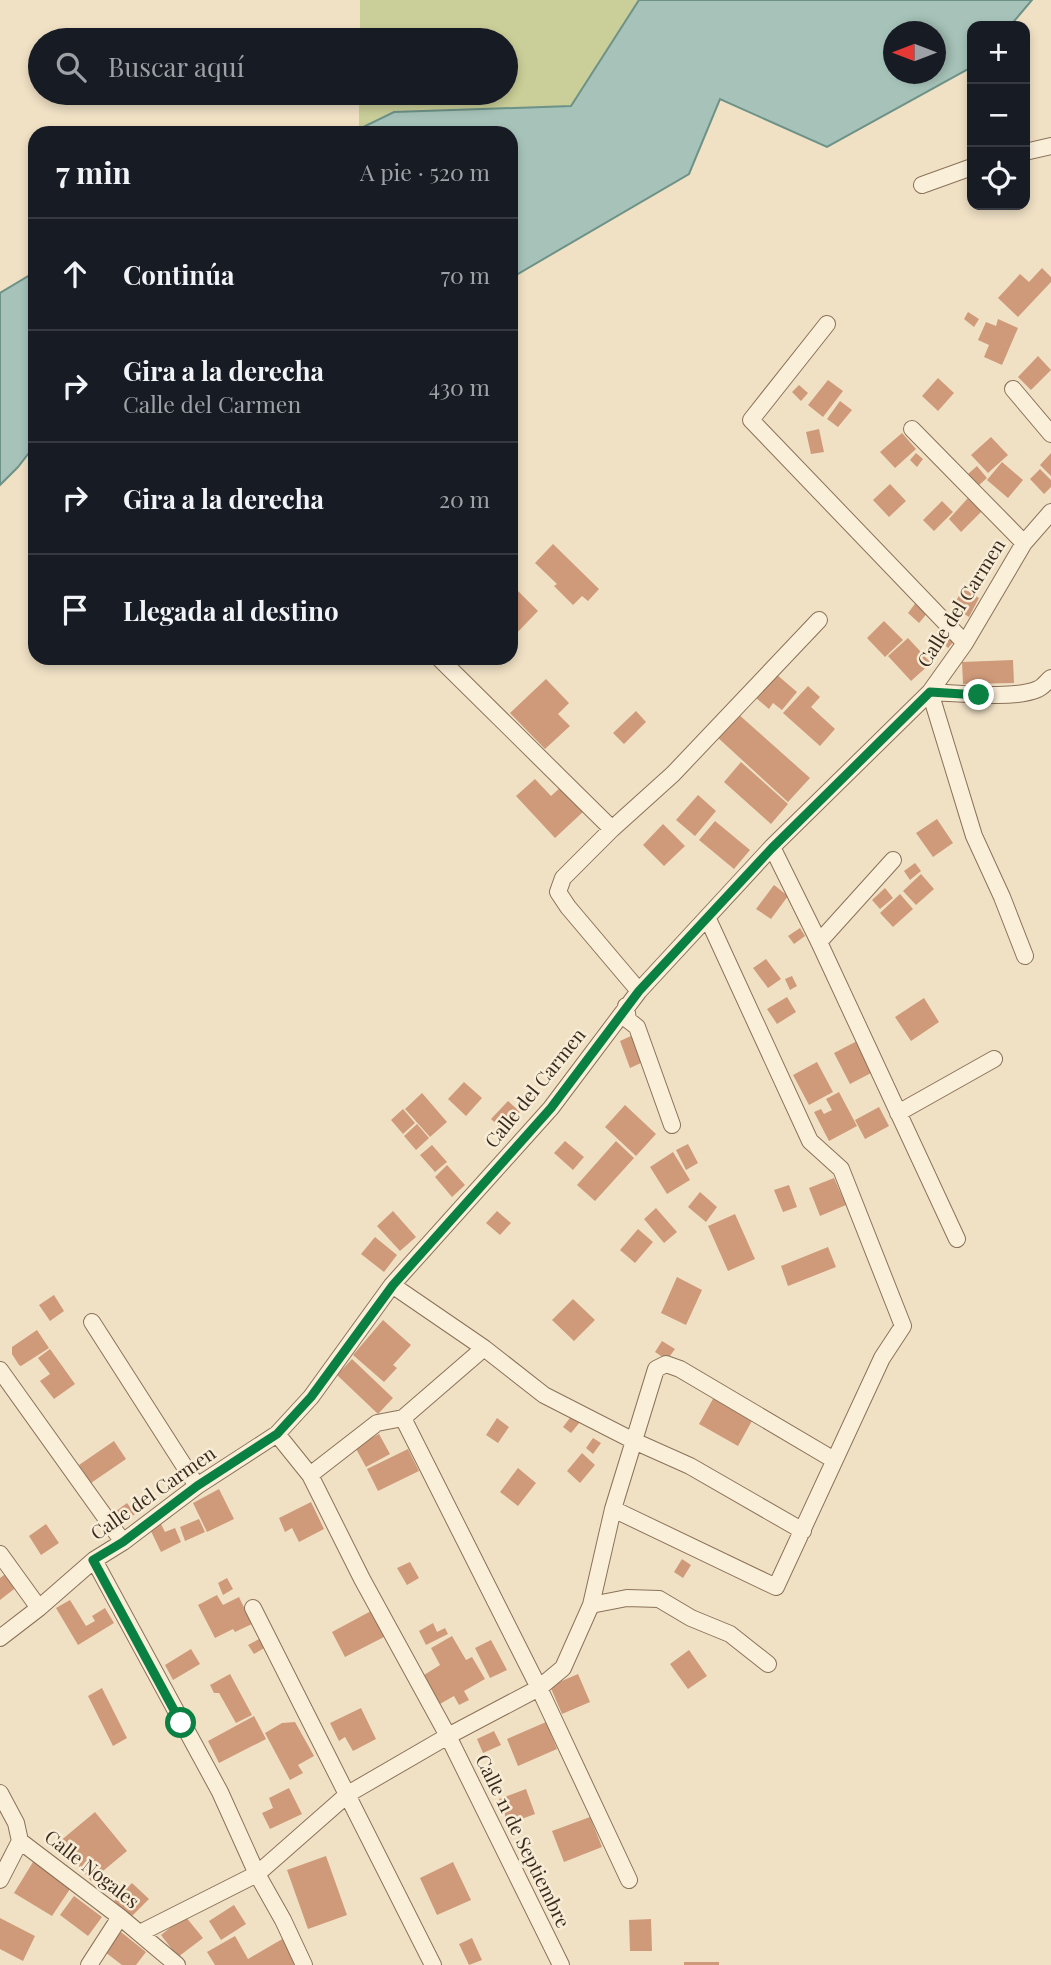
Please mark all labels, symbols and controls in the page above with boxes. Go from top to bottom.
north arrow [883,21,946,84]
map controls [967,21,1030,210]
button: + [967,21,1030,84]
search box [28,28,518,105]
icon: search [52,48,90,86]
text: Buscar aquí [108,49,244,84]
button: − [967,84,1030,147]
button: locate [967,147,1030,210]
text: 7 min [56,152,131,192]
text: A pie · 520 m [360,156,490,187]
icon: ahead [56,255,94,293]
text: Continúa [123,257,235,292]
text: 70 m [441,259,490,290]
text: Gira a la derecha [123,353,324,388]
icon: right [56,367,94,405]
text: 430 m [429,371,490,402]
text: Calle del Carmen [123,388,301,419]
icon: right [56,479,94,517]
text: Gira a la derecha [123,481,324,516]
text: 20 m [439,483,490,514]
street label: Calle del Carmen [910,533,1011,672]
icon: arrive [56,591,94,629]
text: Llegada al destino [123,593,339,628]
route end [963,679,994,710]
street label: Calle del Carmen [478,1021,591,1153]
street label: Calle del Carmen [85,1439,221,1545]
route start [165,1707,196,1738]
street label: Calle 11 de Septiembre [471,1750,577,1932]
street label: Calle Nogales [40,1823,145,1913]

